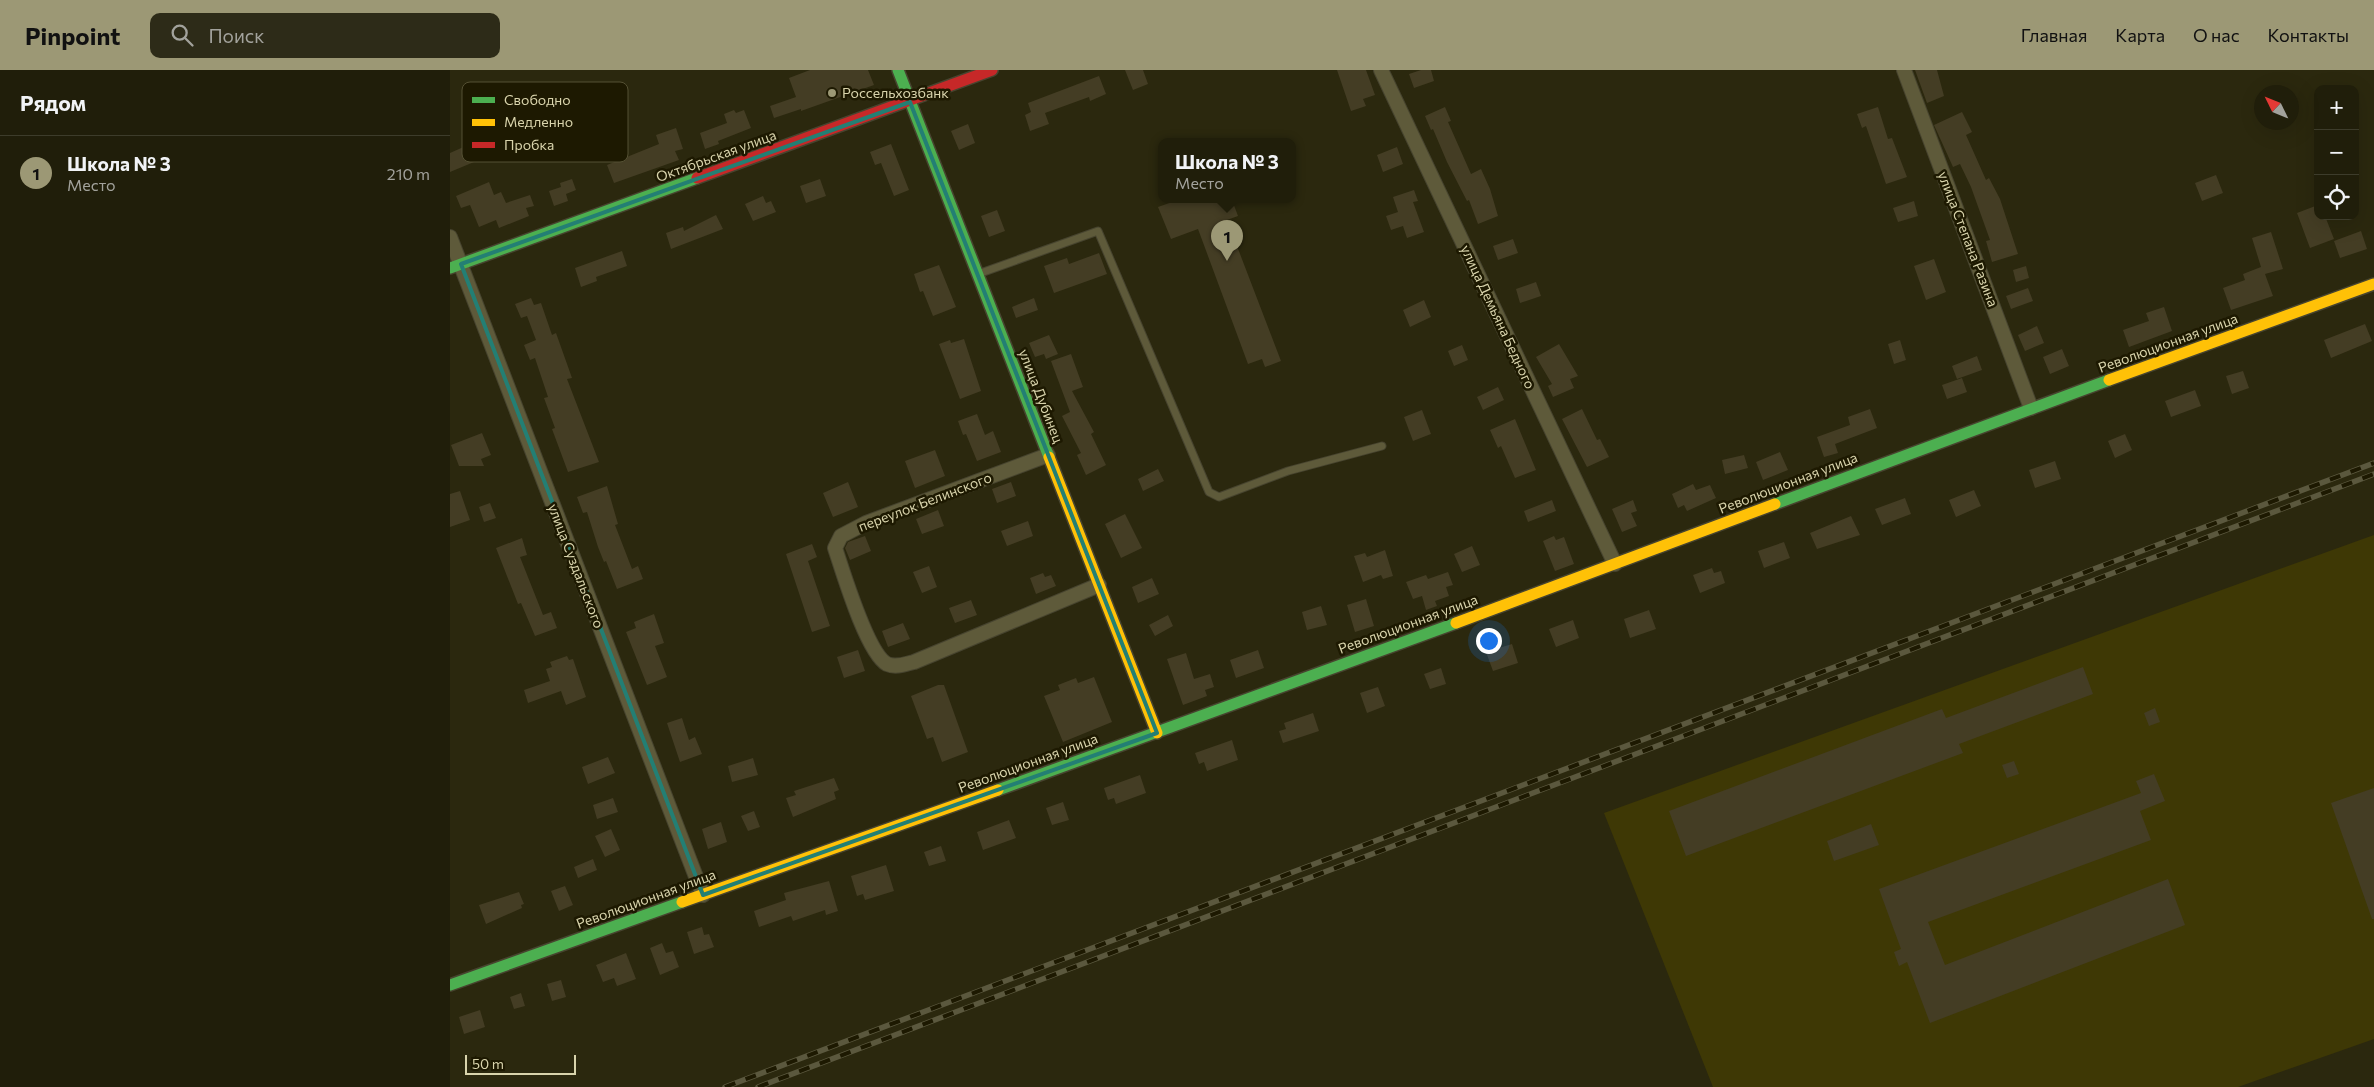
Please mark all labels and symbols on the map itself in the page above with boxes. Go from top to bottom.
legend [462,82,628,162]
place label: Россельхозбанк [842,84,949,101]
north arrow [2254,85,2299,130]
marker: Россельхозбанк [826,87,838,99]
text: Свободно [504,91,571,108]
text: Медленно [504,113,573,130]
street label: Октябрьская улица [653,126,778,185]
text: Пробка [504,136,554,153]
street label: улица Степана Разина [1935,169,2002,309]
pin: 1 [1211,220,1243,261]
street label: улица Демьяна Бедного [1458,242,1539,391]
street label: Революционная улица [2096,309,2240,376]
street label: улица Дубинец [1016,346,1067,445]
street label: Революционная улица [1716,448,1860,517]
street label: переулок Белинского [856,468,994,535]
street label: улица Суздальского [545,501,608,630]
street label: Революционная улица [1336,590,1480,657]
your location [1476,628,1502,654]
street label: Революционная улица [956,729,1100,796]
street label: Революционная улица [574,865,718,932]
scale bar [465,1052,576,1075]

